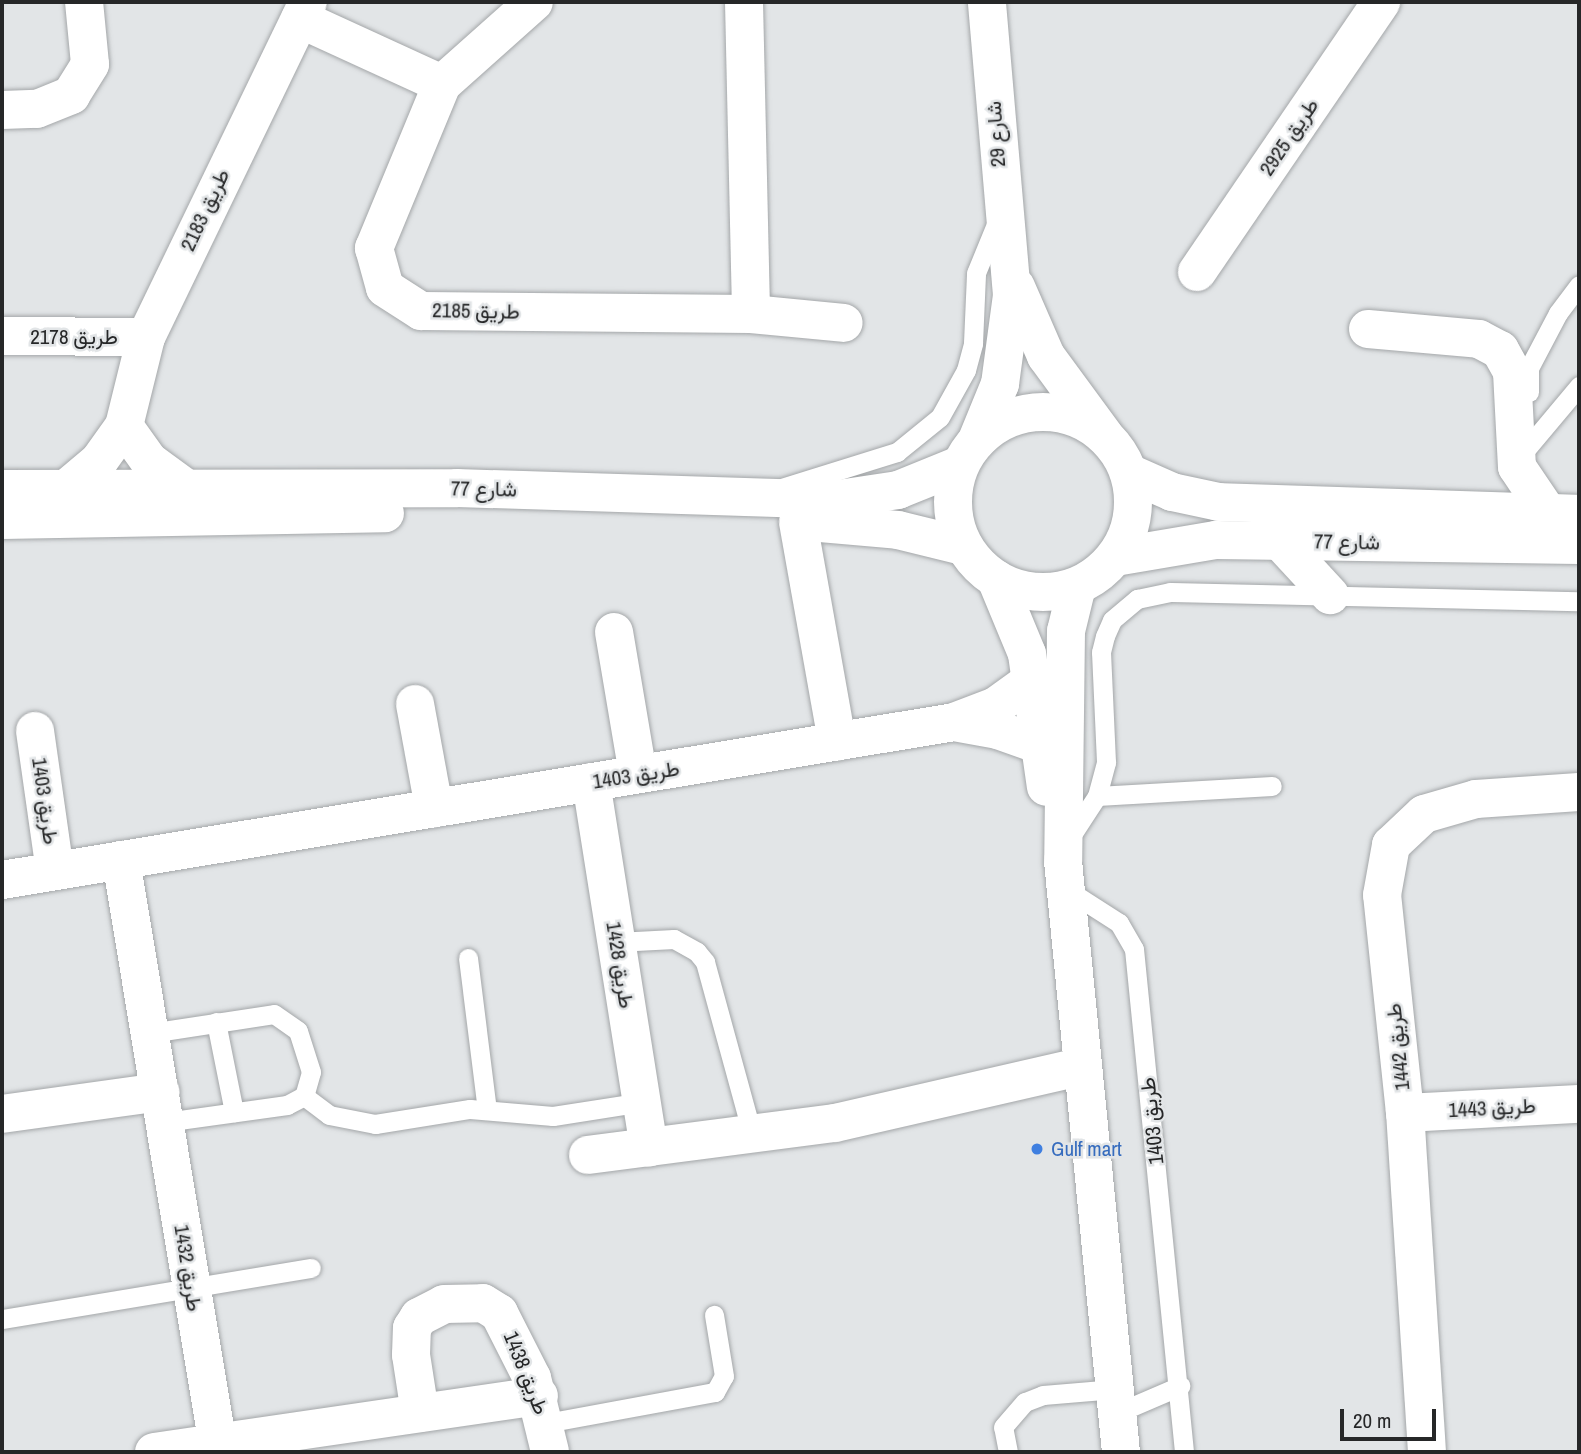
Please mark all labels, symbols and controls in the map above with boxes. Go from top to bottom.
street label: طريق 2925 [1254,94,1324,180]
street label: شارع 29 [981,100,1011,168]
street label: طريق 2183 [175,165,235,255]
street label: طريق 2185 [432,298,520,324]
street label: طريق 2178 [30,324,118,350]
street label: شارع 77 [451,476,517,502]
street label: شارع 77 [1314,529,1380,555]
street label: طريق 1403 [26,756,64,846]
street label: طريق 1403 [591,756,681,794]
street label: طريق 1428 [601,920,639,1010]
street label: طريق 1442 [1381,1002,1415,1092]
street label: طريق 1403 [1135,1076,1169,1166]
street label: طريق 1443 [1448,1093,1536,1123]
place label: Gulf mart [1051,1136,1122,1162]
marker: Gulf mart [1029,1141,1045,1157]
street label: طريق 1432 [169,1223,207,1313]
street label: طريق 1438 [498,1328,554,1418]
scale bar [1343,1394,1439,1438]
text: 20 m [1353,1406,1391,1435]

